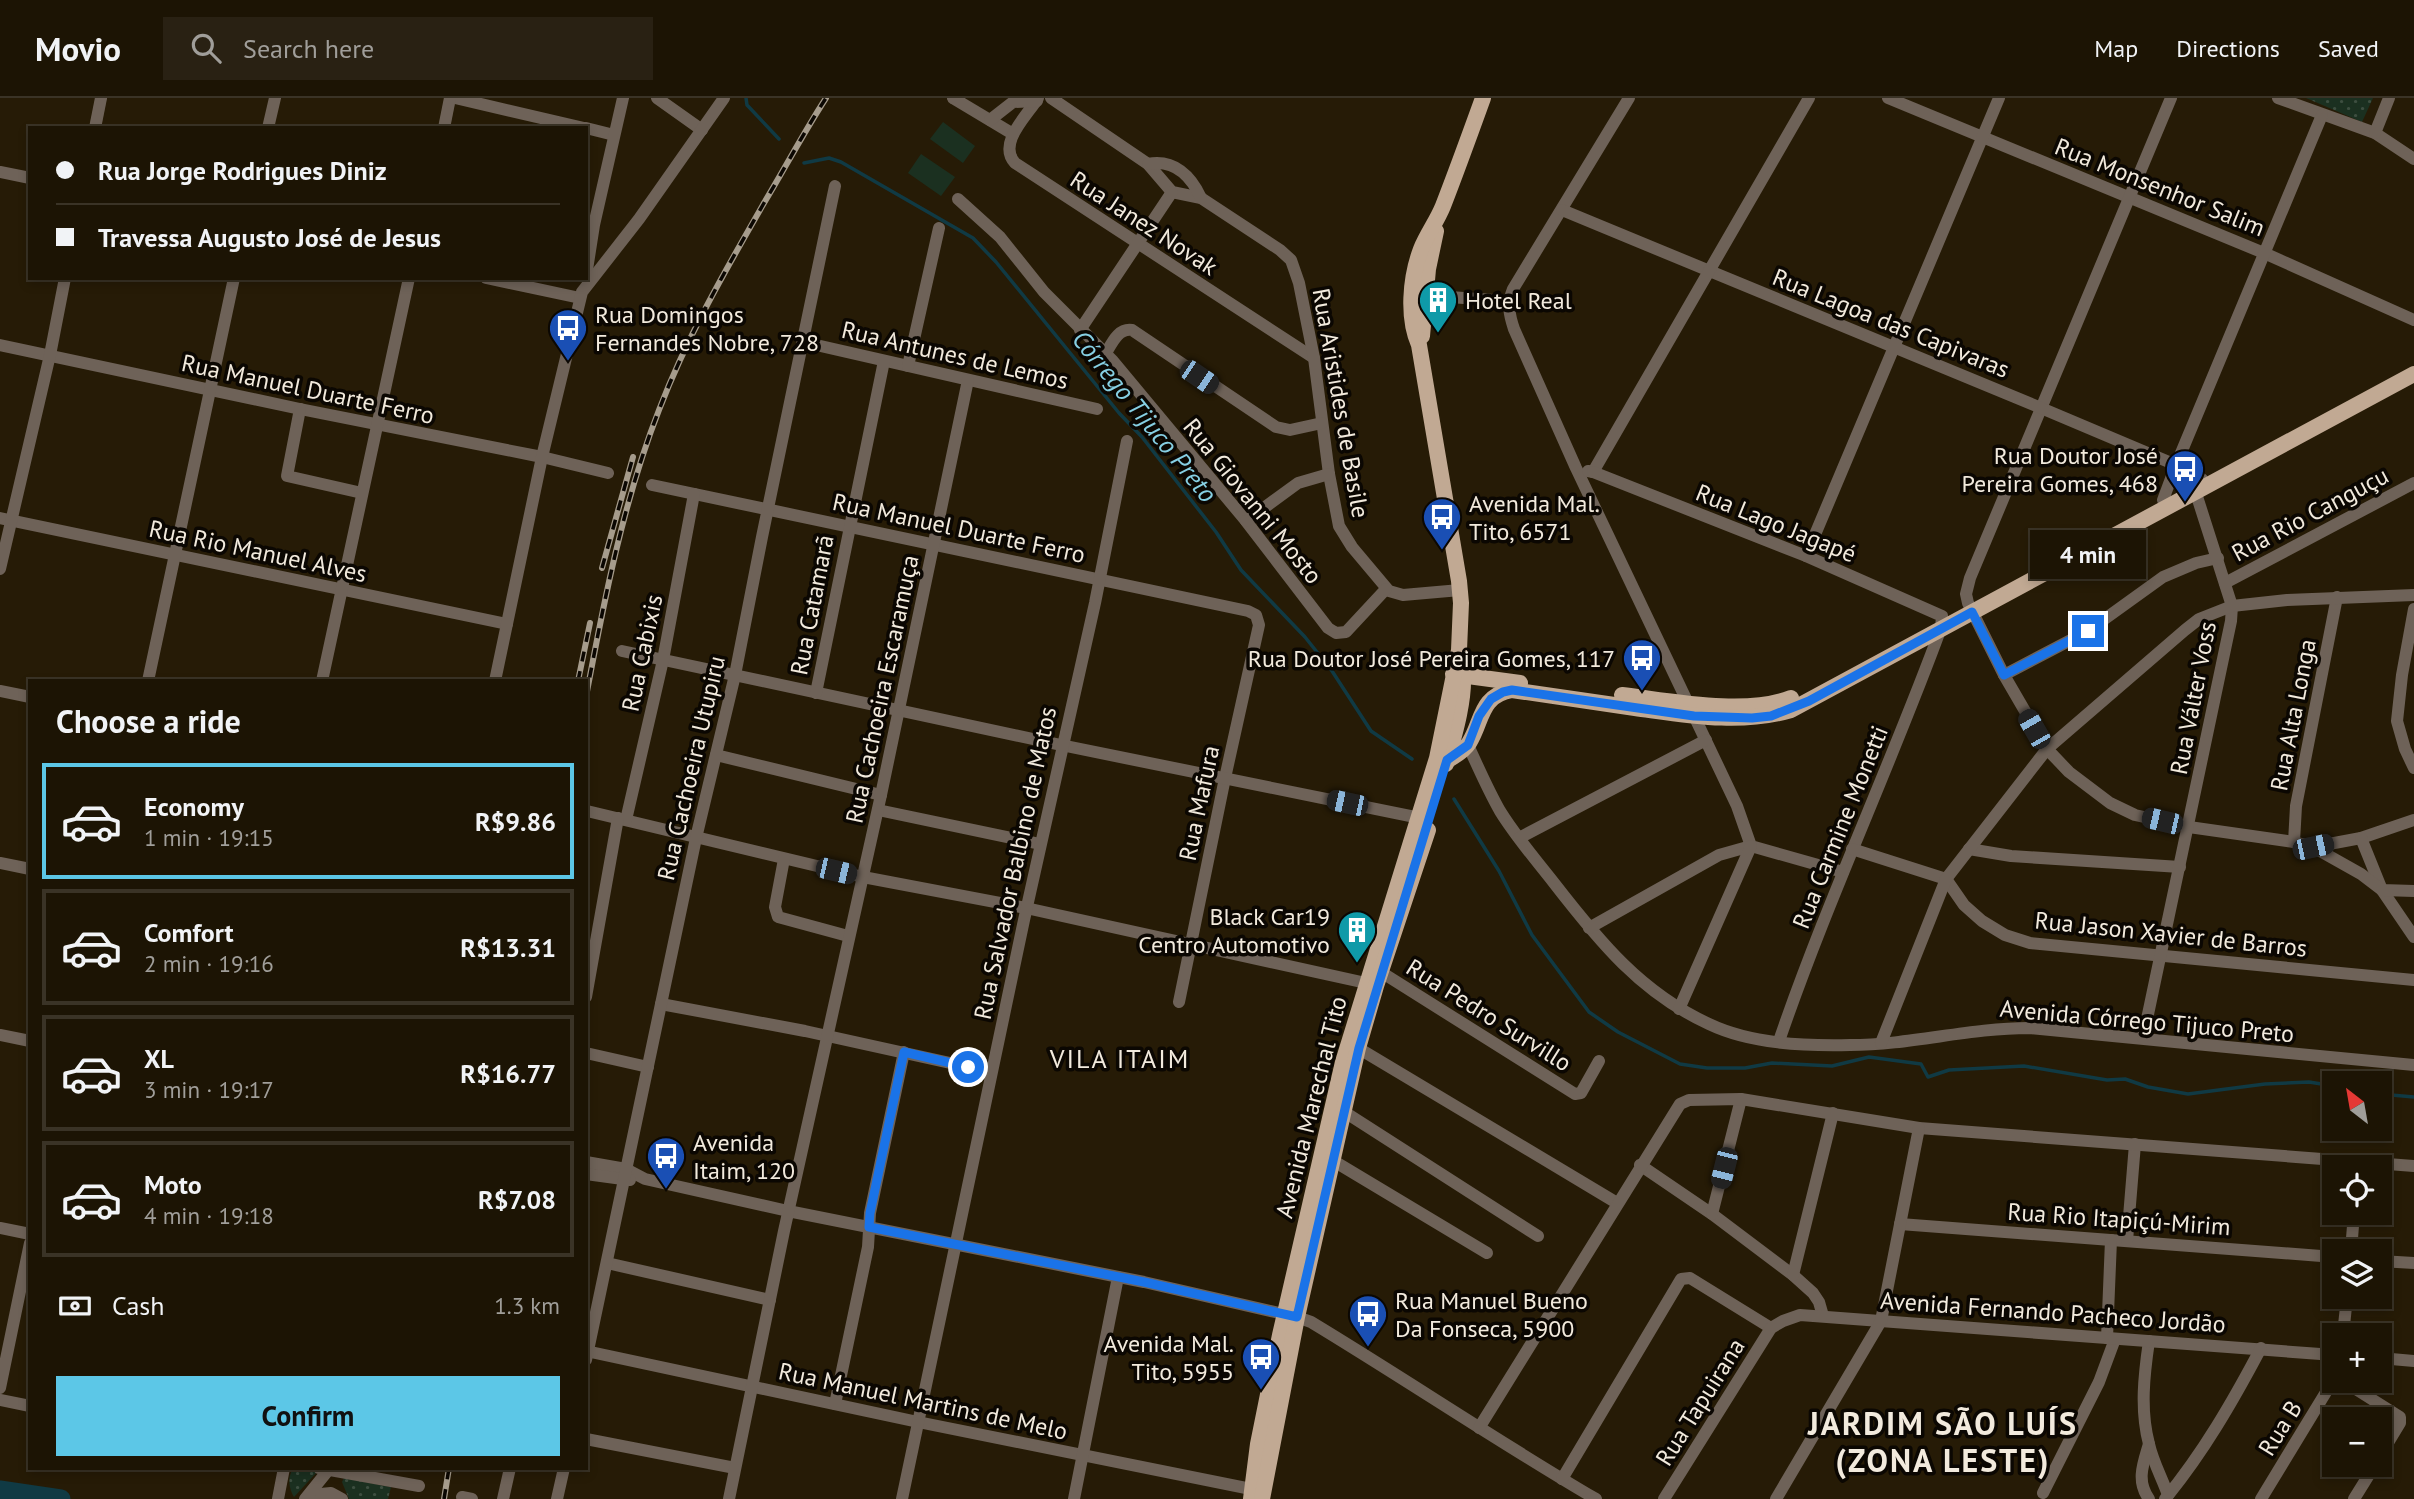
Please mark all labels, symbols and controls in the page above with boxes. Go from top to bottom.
search box [163,17,653,80]
text: Movio [35,27,121,70]
icon: search [187,29,225,67]
text: Search here [243,32,374,65]
text: Map [2094,33,2138,64]
text: Directions [2176,33,2280,64]
text: Saved [2318,33,2379,64]
street label: Rua Monsenhor Salim [2050,131,2270,243]
text: Rua Jorge Rodrigues Diniz [98,154,387,187]
street label: Rua Janez Novak [1065,164,1224,282]
text: Travessa Augusto José de Jesus [98,221,441,254]
street label: Rua Lagoa das Capivaras [1768,261,2014,385]
building icon: Hotel Real [1417,279,1459,334]
place label: Hotel Real [1465,285,1572,316]
street label: Rua Aristides de Basile [1306,286,1376,520]
place label: Rua Domingos Fernandes Nobre, 728 [595,299,819,358]
bus stop icon: Rua Domingos Fernandes Nobre, 728 [547,307,589,362]
street label: Rua Antunes de Lemos [839,314,1071,396]
water label: Córrego Tijuco Preto [1065,323,1225,509]
street label: Rua Manuel Duarte Ferro [179,347,437,431]
car [1176,357,1223,397]
street label: Rua Giovanni Mosto [1177,412,1329,590]
place label: Rua Doutor José Pereira Gomes, 468 [1961,440,2158,499]
bus stop icon: Rua Doutor José Pereira Gomes, 468 [2164,448,2206,503]
street label: Rua Rio Canguçu [2226,460,2394,568]
street label: Rua Lago Jagapé [1691,477,1861,569]
street label: Rua Manuel Duarte Ferro [830,486,1088,570]
place label: Avenida Mal. Tito, 6571 [1469,488,1600,547]
bus stop icon: Avenida Mal. Tito, 6571 [1421,496,1463,551]
street label: Rua Rio Manuel Alves [146,513,370,589]
callout: 4 min [2030,530,2146,578]
street label: Rua Catamarã [783,532,841,678]
text: 4 min [2060,540,2116,569]
street label: Rua Cachoeira Escaramuça [838,552,926,826]
street label: Rua Cabixis [614,592,670,714]
route end [2072,615,2104,647]
street label: Rua Válter Voss [2163,619,2223,777]
bus stop icon: Rua Doutor José Pereira Gomes, 117 [1621,637,1663,692]
street label: Rua Alta Longa [2263,637,2323,793]
place label: Rua Doutor José Pereira Gomes, 117 [1248,643,1615,674]
street label: Rua Cachoeira Utupiru [650,653,732,883]
text: Choose a ride [56,700,241,742]
street label: Rua Salvador Balbino de Matos [967,704,1063,1022]
car [2015,706,2054,752]
street label: Rua Carmine Monetti [1785,721,1895,933]
street label: Rua Mafura [1172,743,1226,863]
car [1325,788,1370,818]
icon: car [60,790,123,853]
text: Economy [144,790,244,823]
text: R$9.86 [475,805,556,838]
car [2140,806,2185,836]
text: 1 min · 19:15 [144,823,274,852]
car [2291,832,2336,862]
car [814,856,859,886]
place label: Black Car19 Centro Automotivo [1138,901,1330,960]
street label: Rua Jason Xavier de Barros [2033,904,2309,964]
building icon: Black Car19 Centro Automotivo [1336,909,1378,964]
icon: car [60,916,123,979]
text: Comfort [144,916,234,949]
text: R$13.31 [460,931,556,964]
text: 2 min · 19:16 [144,949,274,978]
street label: Rua Pedro Survillo [1401,952,1577,1078]
street label: Avenida Marechal Tito [1268,993,1354,1221]
street label: Avenida Córrego Tijuco Preto [1999,993,2295,1049]
icon: car [60,1042,123,1105]
text: XL [144,1042,174,1075]
district label: VILA ITAIM [1049,1042,1190,1075]
route start [952,1051,984,1083]
text: R$16.77 [460,1057,556,1090]
north arrow [2322,1071,2392,1141]
map controls [2322,1071,2392,1477]
text: 3 min · 19:17 [144,1075,274,1104]
place label: Avenida Itaim, 120 [693,1127,795,1186]
bus stop icon: Avenida Itaim, 120 [645,1135,687,1190]
car [1709,1145,1740,1191]
button: locate [2322,1155,2392,1225]
icon: car [60,1168,123,1231]
text: Moto [144,1168,202,1201]
text: R$7.08 [478,1183,556,1216]
street label: Rua Rio Itapiçú-Mirim [2006,1196,2232,1242]
text: 4 min · 19:18 [144,1201,274,1230]
button: layers [2322,1239,2392,1309]
street label: Avenida Fernando Pacheco Jordão [1879,1284,2227,1340]
place label: Rua Manuel Bueno Da Fonseca, 5900 [1395,1285,1588,1344]
icon: cash [56,1287,94,1325]
text: Cash [112,1289,164,1322]
text: 1.3 km [494,1291,560,1320]
bus stop icon: Rua Manuel Bueno Da Fonseca, 5900 [1347,1293,1389,1348]
button: + [2322,1323,2392,1393]
place label: Avenida Mal. Tito, 5955 [1103,1328,1234,1387]
street label: Rua Tapuirana [1649,1332,1751,1472]
bus stop icon: Avenida Mal. Tito, 5955 [1240,1336,1282,1391]
street label: Rua Manuel Martins de Melo [776,1355,1070,1447]
button: Confirm [56,1376,560,1456]
street label: Rua B [2251,1395,2309,1461]
district label: JARDIM SÃO LUÍS (ZONA LESTE) [1807,1402,2078,1481]
button: − [2322,1407,2392,1477]

